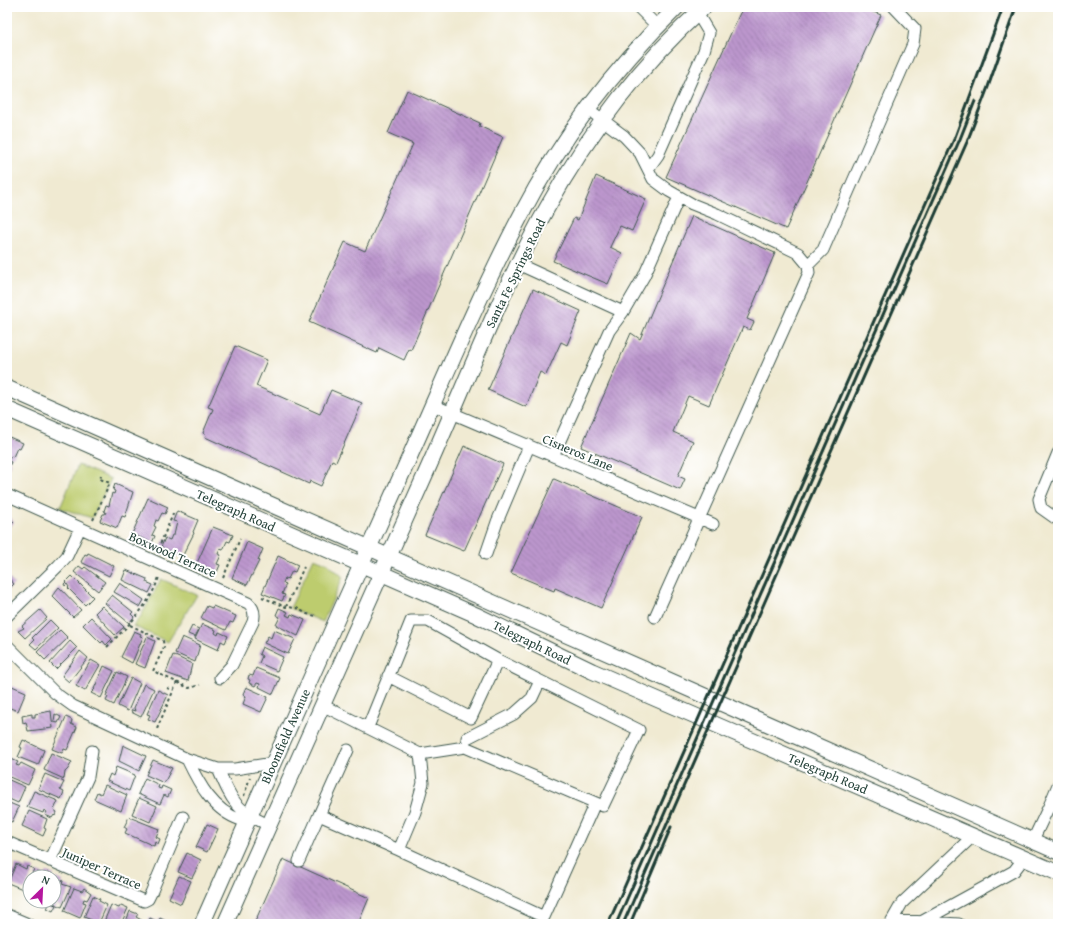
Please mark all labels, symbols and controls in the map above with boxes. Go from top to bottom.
street label: Santa Fe Springs Road [481,215,550,331]
street label: Cisneros Lane [540,429,616,476]
street label: Telegraph Road [193,485,278,536]
street label: Boxwood Terrace [126,527,220,582]
street label: Telegraph Road [489,615,574,670]
street label: Bloomfield Avenue [256,686,315,787]
street label: Telegraph Road [785,748,871,799]
street label: Juniper Terrace [57,842,144,894]
north arrow [22,869,62,909]
text: N [39,871,53,889]

